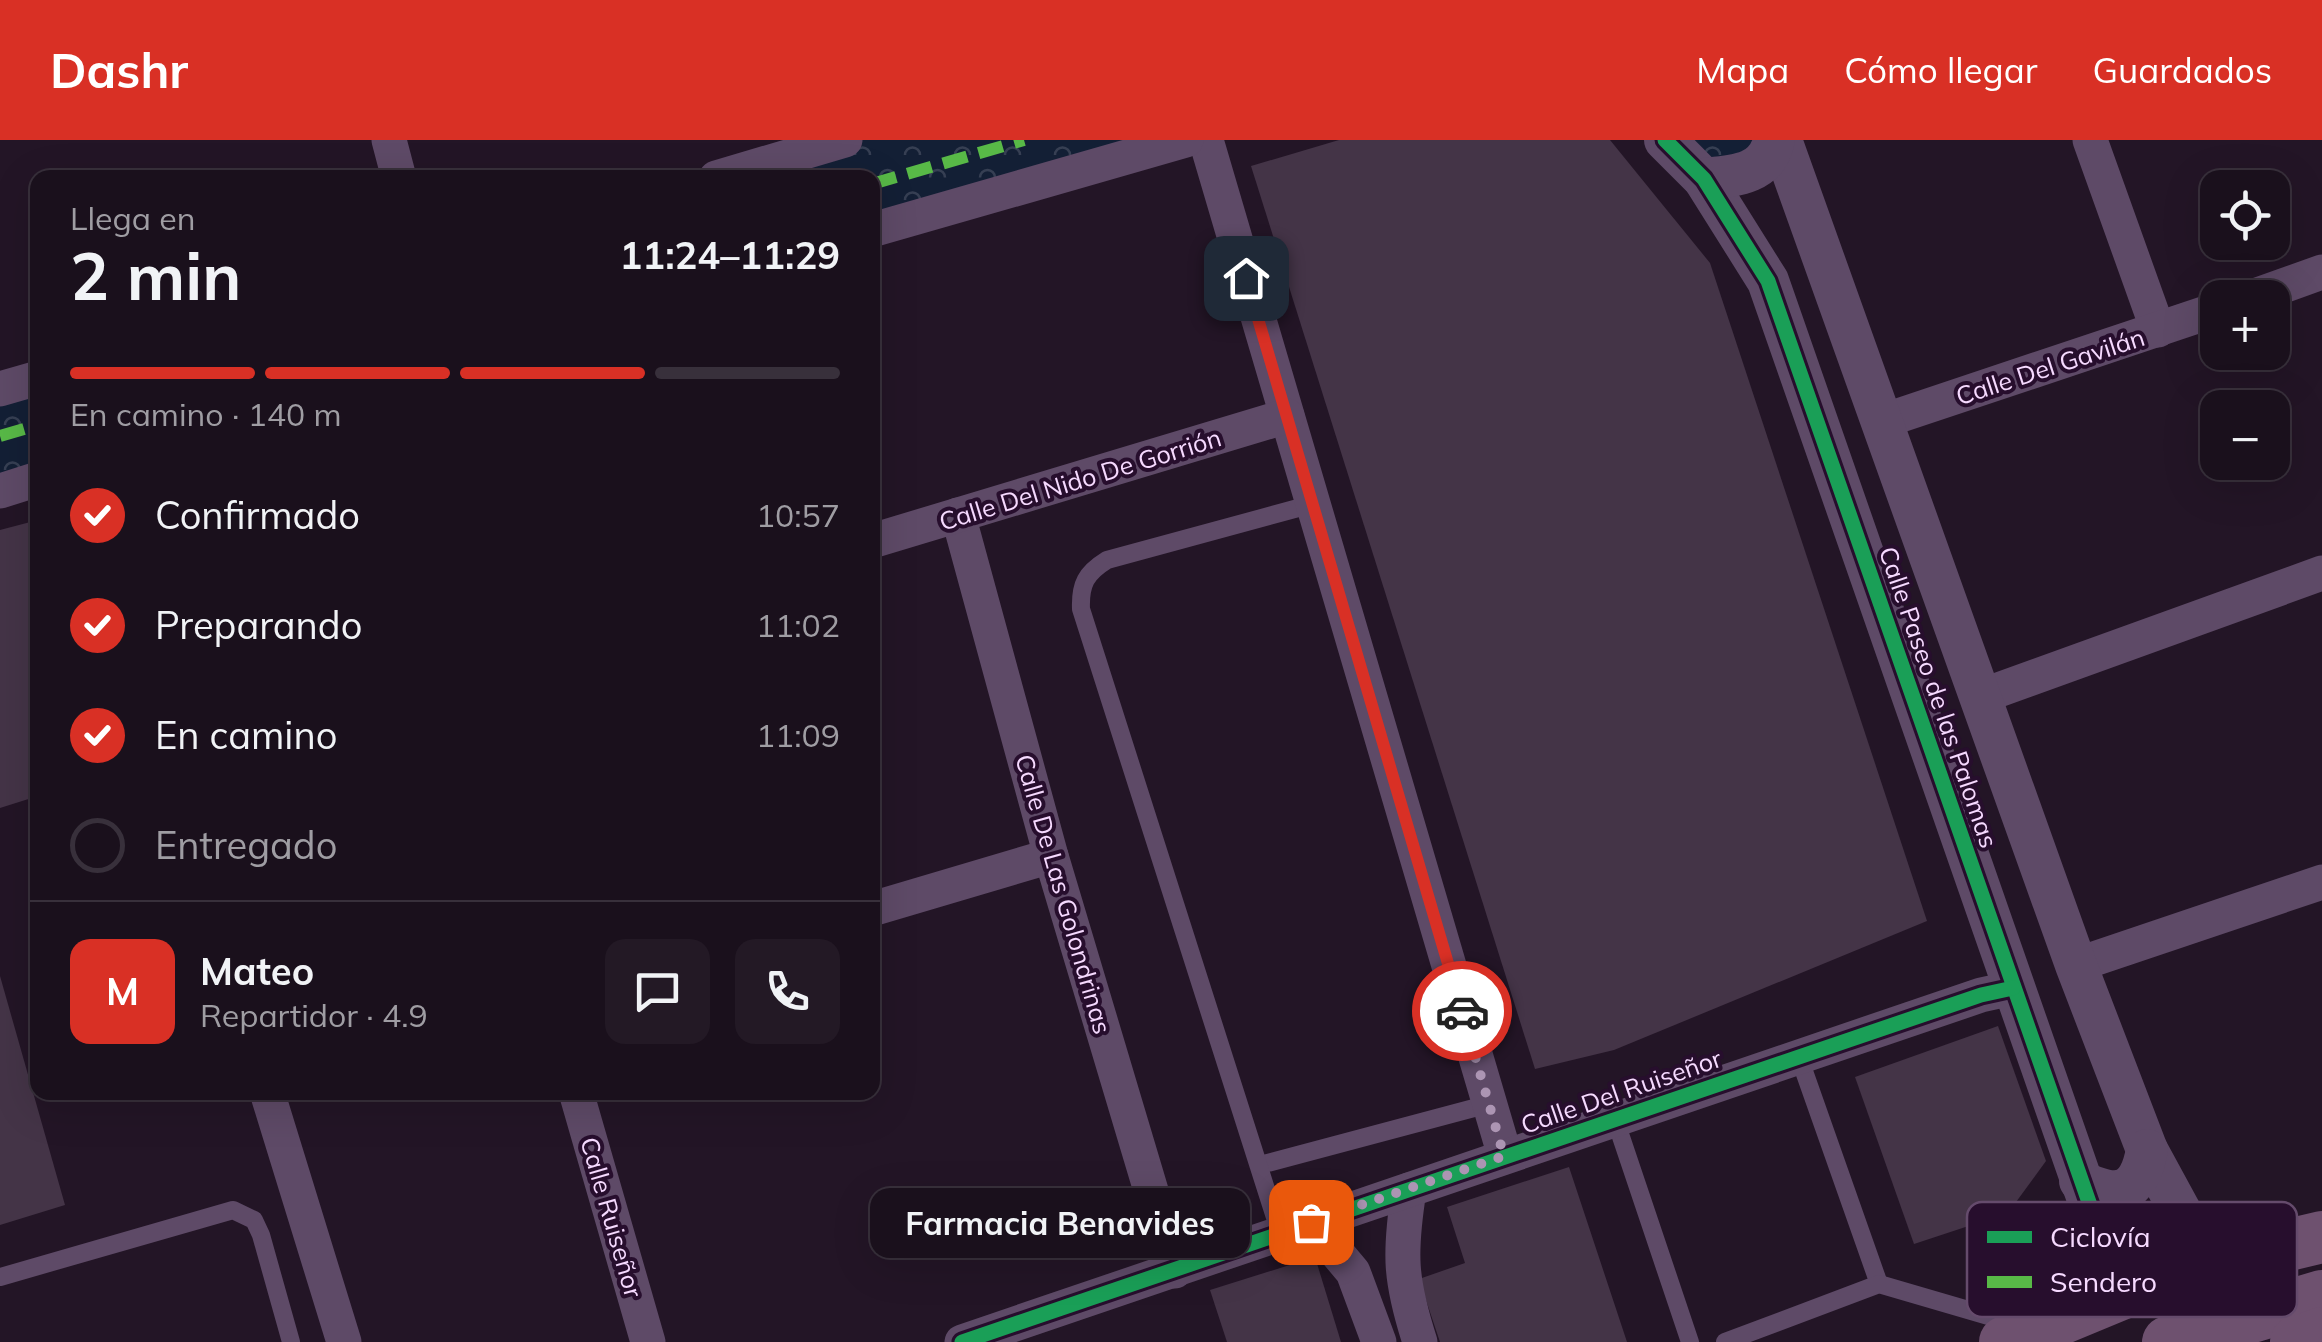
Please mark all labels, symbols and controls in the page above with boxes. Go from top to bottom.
text: Dashr [50,40,188,100]
text: Mapa [1696,48,1789,92]
text: Cómo llegar [1844,48,2037,92]
text: Guardados [2092,48,2272,92]
map controls [2200,170,2290,480]
button: locate [2200,170,2290,260]
text: Llega en [70,198,195,238]
text: 11:24–11:29 [620,231,840,279]
text: 2 min [70,235,241,316]
pin [1204,236,1289,321]
icon: home [1219,251,1274,306]
button: + [2200,280,2290,370]
street label: Calle Del Gavilán [1952,321,2148,411]
button: − [2200,390,2290,480]
text: En camino · 140 m [70,394,342,434]
street label: Calle Del Nido De Gorrión [935,421,1225,537]
icon: check [70,488,125,543]
text: Confirmado [155,491,360,539]
text: 10:57 [756,495,840,535]
street label: Calle Paseo de las Palomas [1873,542,2005,852]
icon: check [70,598,125,653]
text: Preparando [155,601,362,649]
text: 11:02 [756,605,840,645]
icon: check [70,708,125,763]
text: En camino [155,711,337,759]
text: 11:09 [756,715,840,755]
street label: Calle De Las Golondrinas [1009,751,1119,1037]
text: Entregado [155,821,337,869]
button: chat [605,939,710,1044]
button: phone [735,939,840,1044]
text: Mateo [200,947,314,995]
courier [1412,961,1512,1061]
text: M [106,967,139,1015]
icon: car [1435,984,1490,1039]
text: Repartidor · 4.9 [200,995,428,1035]
street label: Calle Del Ruiseñor [1517,1042,1725,1140]
street label: Calle Ruiseñor [574,1133,650,1301]
pin [1269,1180,1354,1265]
callout: Farmacia Benavides [871,1187,1251,1257]
icon: bag [1284,1195,1339,1250]
legend [1967,1202,2297,1317]
text: Farmacia Benavides [905,1203,1215,1243]
text: Ciclovía [2050,1219,2150,1254]
text: Sendero [2050,1264,2157,1299]

